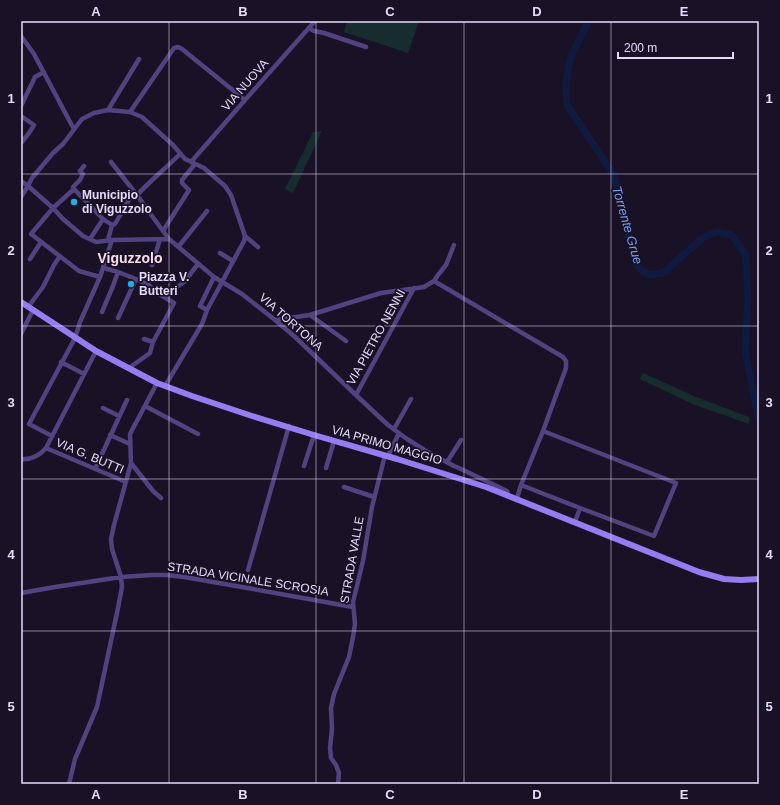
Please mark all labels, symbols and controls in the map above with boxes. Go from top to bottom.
text: A [91,4,101,19]
text: B [238,4,248,19]
text: C [385,4,395,19]
text: D [532,4,542,19]
text: E [680,4,689,19]
scale bar [618,34,733,60]
text: 200 m [624,41,657,55]
street label: VIA NUOVA [219,56,271,114]
text: 1 [7,91,15,106]
text: 1 [765,91,773,106]
water label: Torrente Grue [609,184,646,266]
place label: Municipio di Viguzzolo [82,188,152,216]
marker: Municipio di Viguzzolo [69,197,79,207]
text: 2 [7,243,15,258]
text: 2 [765,243,773,258]
district label: Viguzzolo [97,250,163,266]
place label: Piazza V. Butteri [139,270,189,298]
marker: Piazza V. Butteri [126,279,136,289]
street label: VIA PIETRO NENNI [344,287,408,387]
street label: VIA TORTONA [256,291,326,353]
text: 3 [7,395,15,410]
text: 3 [765,395,773,410]
street label: VIA PRIMO MAGGIO [330,423,444,467]
street label: VIA G. BUTTI [54,435,126,477]
street label: STRADA VALLE [337,516,367,604]
text: 4 [7,547,15,562]
text: 4 [765,547,773,562]
street label: STRADA VICINALE SCROSIA [166,559,330,599]
text: 5 [7,699,15,714]
text: 5 [765,699,773,714]
text: A [91,787,101,802]
text: B [238,787,248,802]
text: C [385,787,395,802]
text: D [532,787,542,802]
text: E [680,787,689,802]

